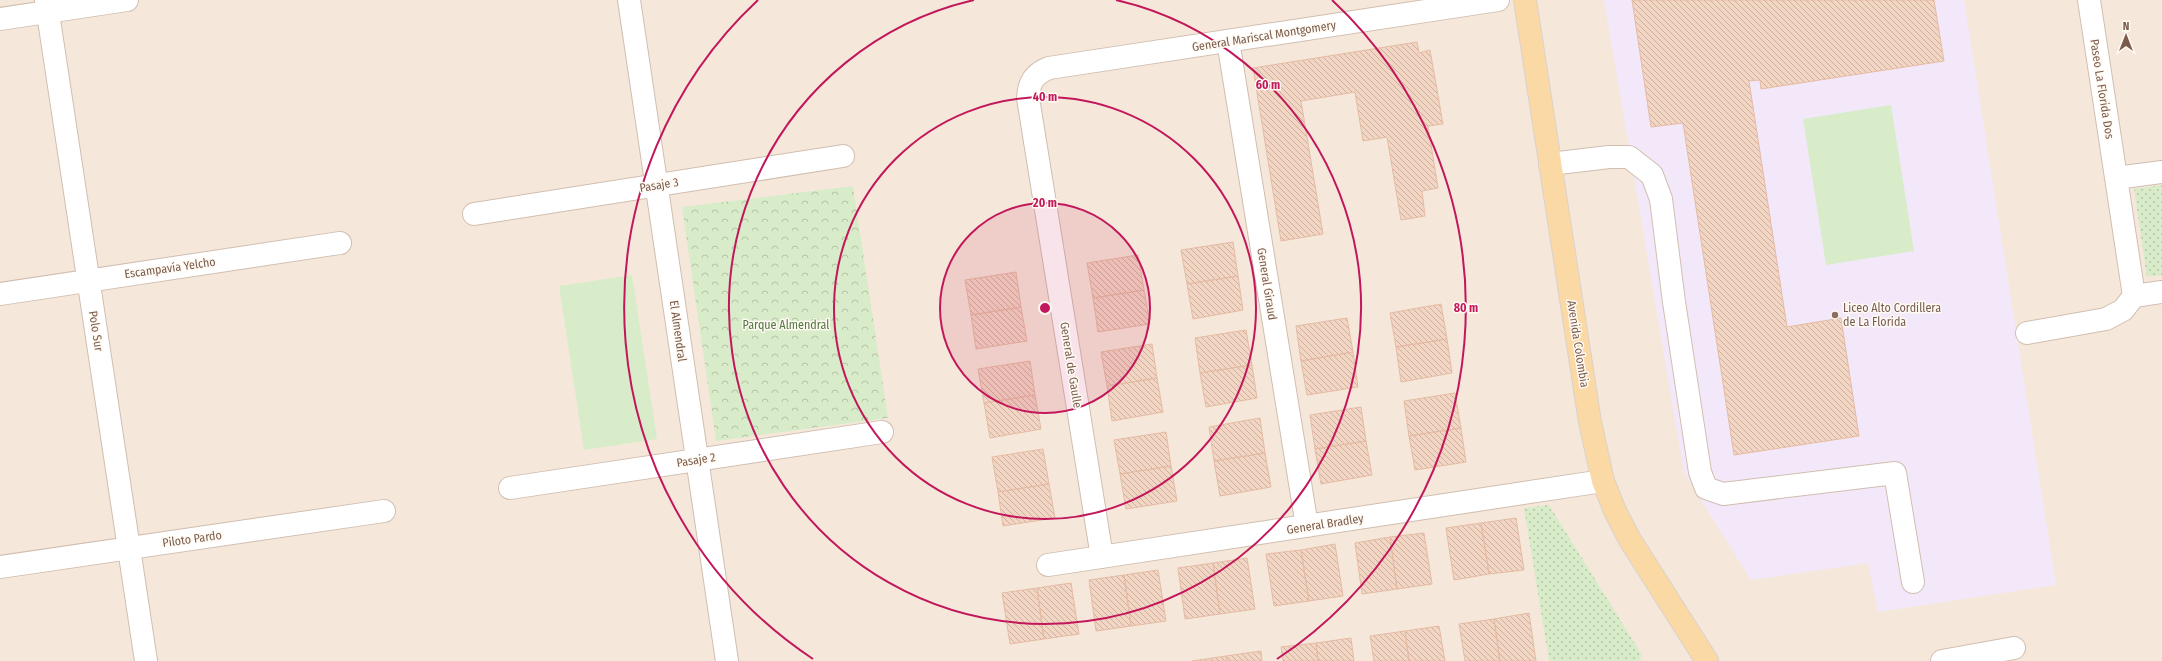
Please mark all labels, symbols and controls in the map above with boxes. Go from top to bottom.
north arrow [2106,16,2146,56]
street label: General Mariscal Montgomery [1191,18,1338,54]
text: N [2123,20,2129,33]
street label: Paseo La Florida Dos [2087,38,2117,140]
text: 60 m [1256,78,1280,92]
text: 40 m [1033,90,1057,104]
street label: Pasaje 3 [638,175,680,195]
text: 20 m [1032,196,1057,210]
street label: General Giraud [1254,247,1280,321]
street label: Escampavía Yelcho [124,255,216,281]
street label: El Almendral [667,299,689,363]
street label: Avenida Colombia [1564,299,1592,389]
centre of rings [1038,301,1052,315]
text: 80 m [1454,301,1478,315]
place label: Liceo Alto Cordillera de La Florida [1843,301,1941,329]
street label: Polo Sur [86,310,106,353]
marker: Liceo Alto Cordillera de La Florida [1830,310,1840,320]
park label: Parque Almendral [743,318,829,332]
street label: General de Gaulle [1057,321,1085,409]
street label: Pasaje 2 [675,450,717,470]
street label: General Bradley [1286,511,1365,537]
street label: Piloto Pardo [161,528,223,550]

